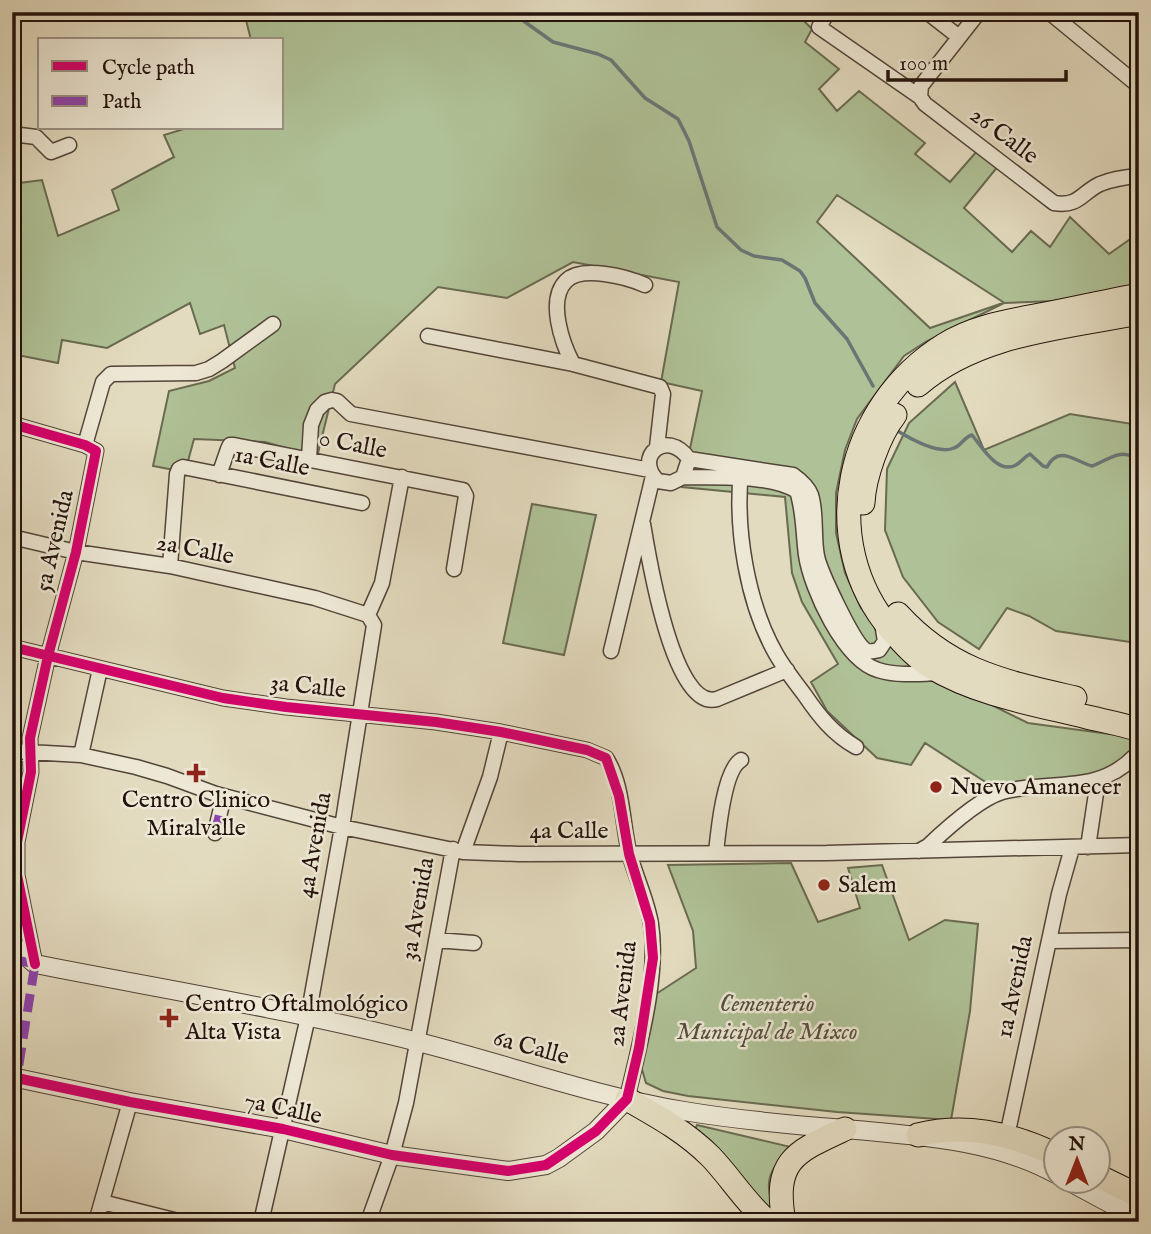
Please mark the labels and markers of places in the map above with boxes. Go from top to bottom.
marker: Centro Clinico Miralvalle [186,763,206,783]
place label: Nuevo Amanecer [950,772,1121,803]
marker: Nuevo Amanecer [928,779,944,795]
place label: Centro Clinico Miralvalle [122,785,270,844]
place label: Salem [838,870,897,901]
marker: Salem [816,877,832,893]
place label: Centro Oftalmológico Alta Vista [184,989,408,1048]
marker: Centro Oftalmológico Alta Vista [159,1008,179,1028]

